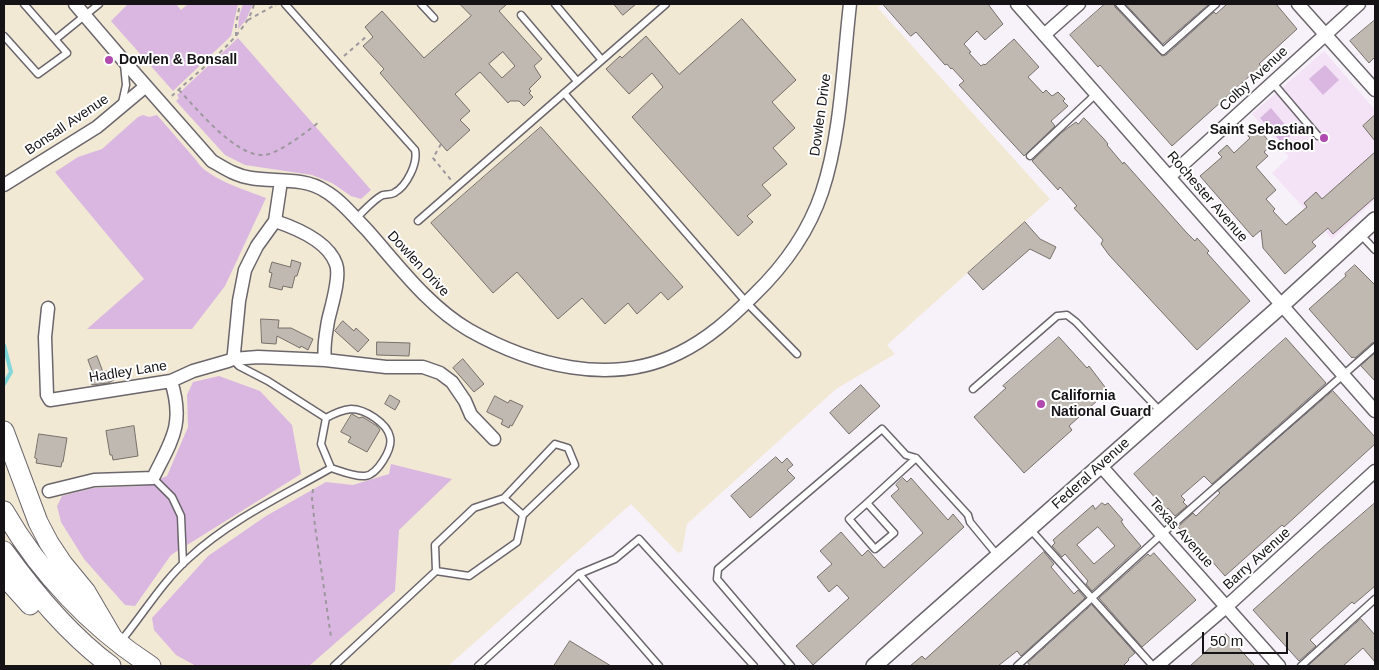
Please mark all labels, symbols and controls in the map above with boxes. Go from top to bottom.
street label: Colby Avenue [1216,43,1292,115]
place label: Dowlen & Bonsall [119,52,237,68]
marker: Dowlen & Bonsall [103,54,115,66]
street label: Dowlen Drive [807,73,835,157]
street label: Bonsall Avenue [22,91,112,159]
place label: Saint Sebastian School [1210,122,1314,154]
marker: Saint Sebastian School [1318,132,1330,144]
street label: Rochester Avenue [1163,148,1251,246]
street label: Dowlen Drive [383,228,453,300]
street label: Hadley Lane [88,358,168,386]
place label: California National Guard [1051,388,1151,421]
marker: California National Guard [1035,398,1047,410]
street label: Federal Avenue [1049,435,1133,513]
street label: Texas Avenue [1145,495,1217,571]
street label: Barry Avenue [1220,524,1294,594]
scale bar [1204,622,1290,654]
text: 50 m [1210,632,1243,649]

